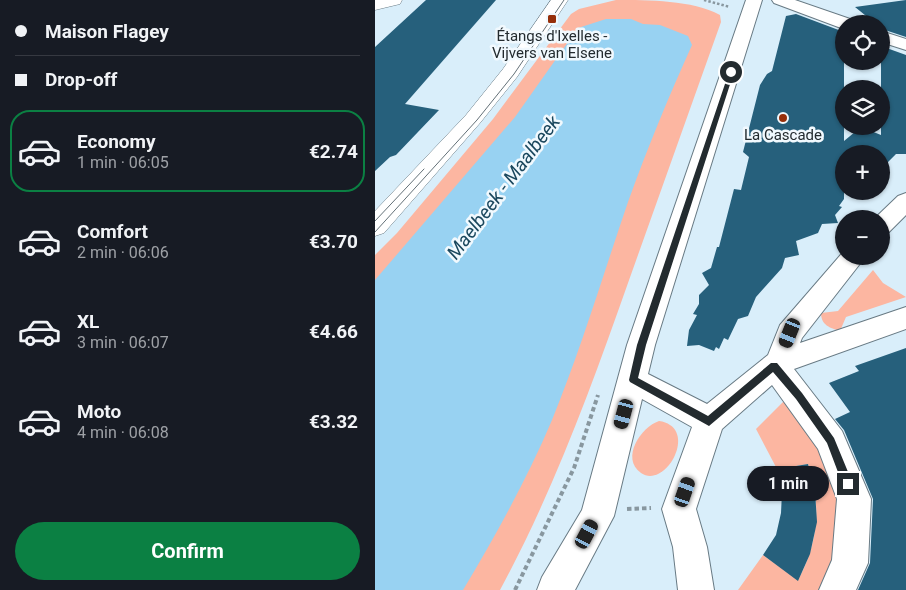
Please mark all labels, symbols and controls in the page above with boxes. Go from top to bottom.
marker: Étangs d'Ixelles - Vijvers van Elsene [546,13,558,25]
map controls [835,15,890,265]
button: locate [835,15,890,70]
text: Maison Flagey [45,20,169,43]
place label: Étangs d'Ixelles - Vijvers van Elsene [492,27,612,62]
route start [720,61,742,83]
text: Drop-off [45,68,117,91]
button: layers [835,80,890,135]
water label: Maelbeek - Maalbeek [442,110,565,264]
marker: La Cascade [777,112,789,124]
place label: La Cascade [744,126,822,144]
icon: car [17,129,62,174]
text: Economy [77,130,156,153]
text: €2.74 [309,140,358,163]
button: + [835,145,890,200]
text: 1 min · 06:05 [77,153,169,172]
button: − [835,210,890,265]
icon: car [17,219,62,264]
text: Comfort [77,220,148,243]
text: €3.70 [309,230,358,253]
text: 2 min · 06:06 [77,243,169,262]
icon: car [17,309,62,354]
text: XL [77,310,99,333]
car [777,316,802,350]
text: €4.66 [309,320,358,343]
text: 3 min · 06:07 [77,333,169,352]
car [612,398,635,430]
icon: car [17,399,62,444]
text: Moto [77,400,121,423]
text: €3.32 [309,410,358,433]
text: 4 min · 06:08 [77,423,169,442]
callout: 1 min [748,466,831,502]
route end [837,473,859,495]
text: 1 min [768,474,808,493]
car [673,475,696,509]
car [573,517,600,551]
button: Confirm [15,522,360,580]

